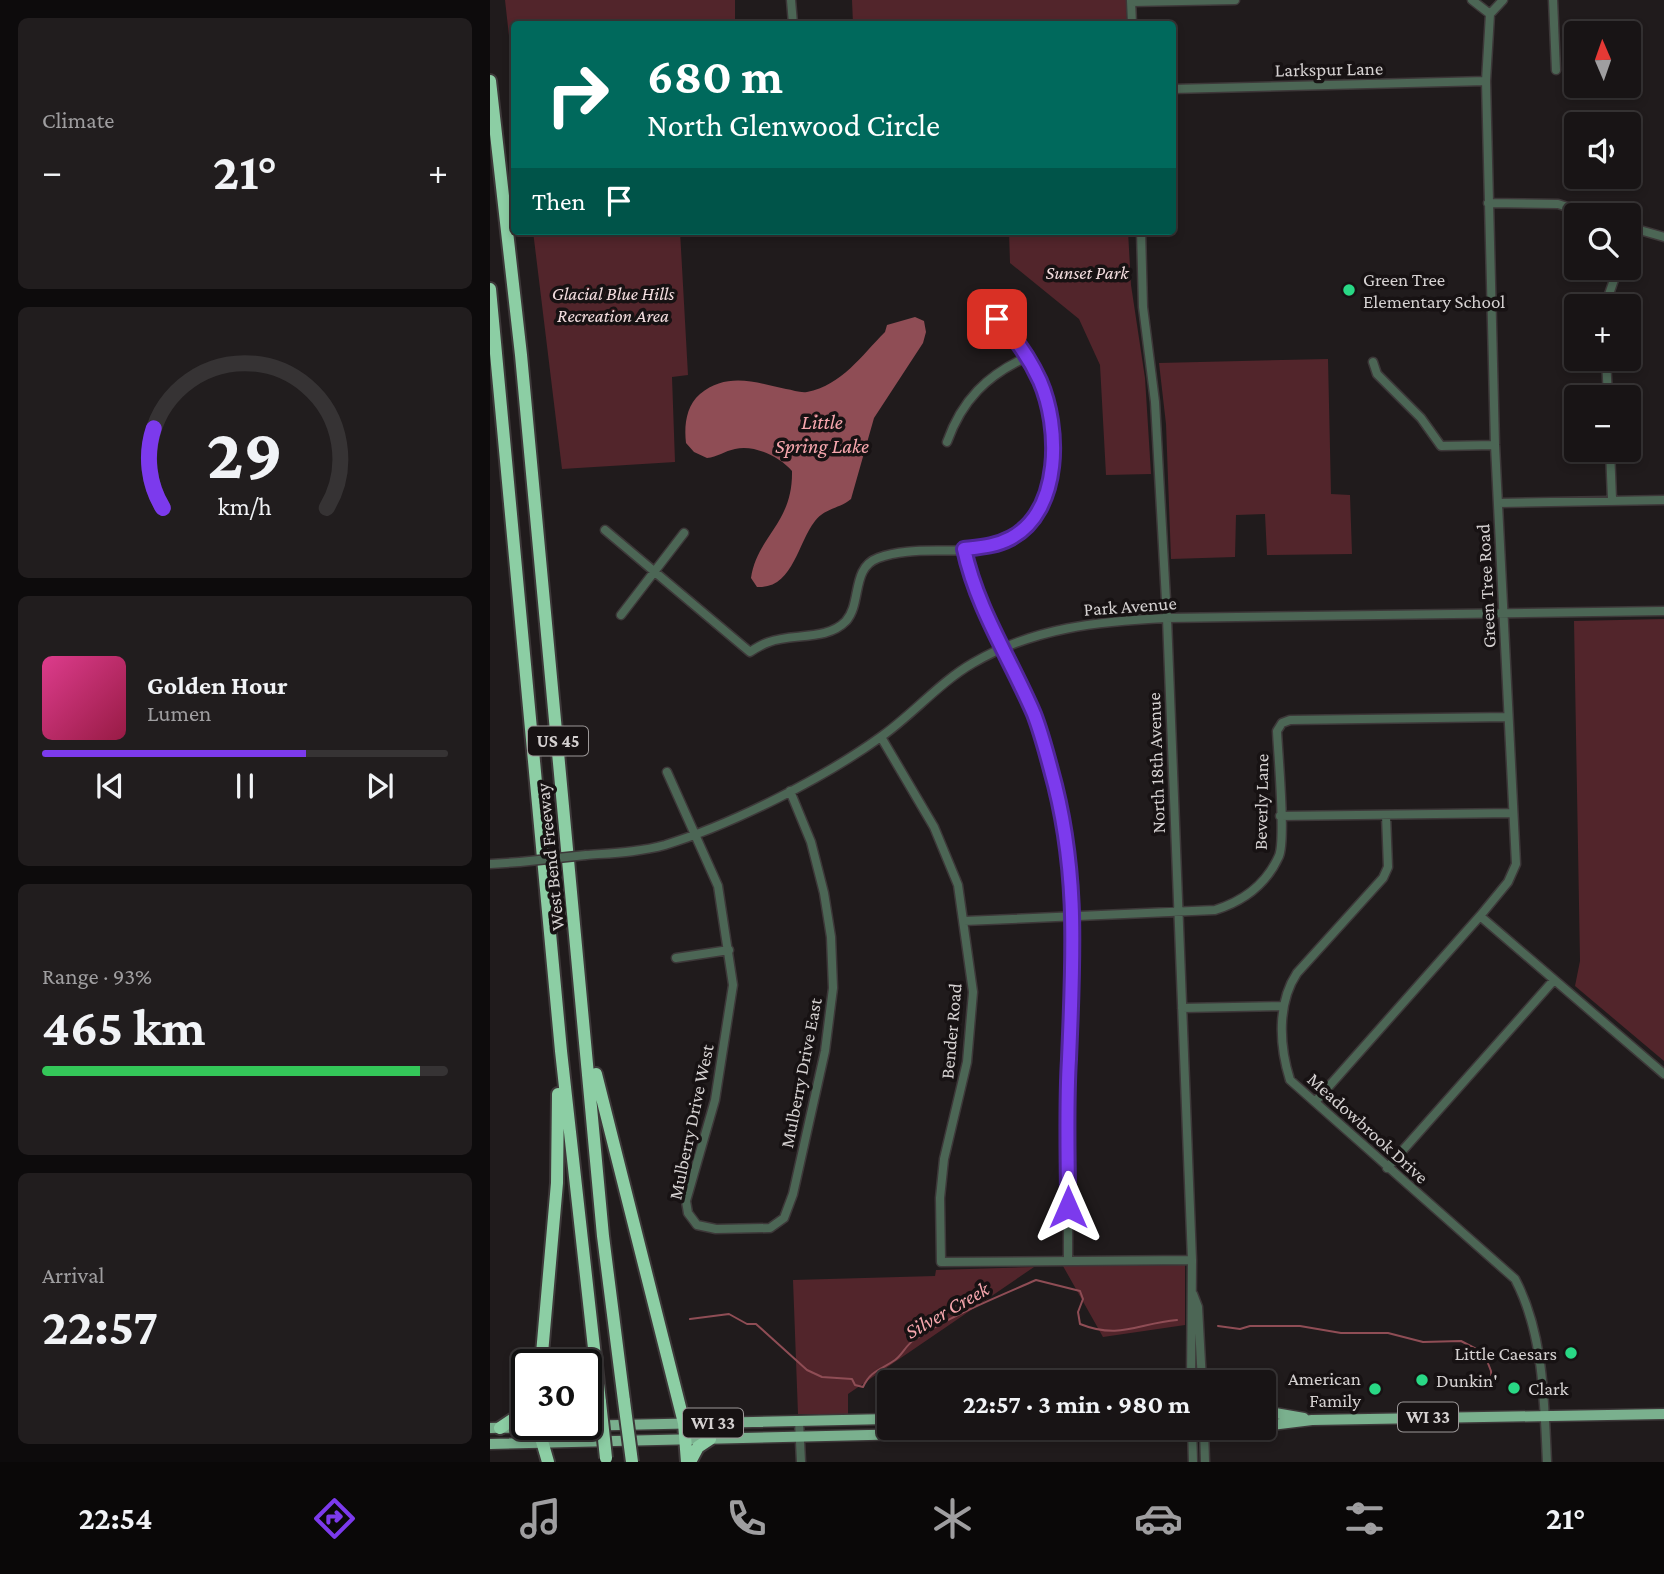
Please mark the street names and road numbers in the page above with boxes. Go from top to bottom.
street label: Larkspur Lane [1275,58,1383,80]
street label: Green Tree Road [1472,523,1500,649]
street label: Park Avenue [1083,592,1177,620]
street label: North 18th Avenue [1143,692,1169,834]
road number: US 45 [528,726,588,756]
street label: Beverly Lane [1250,754,1272,850]
street label: West Bend Freeway [532,782,568,932]
street label: Bender Road [936,982,966,1080]
street label: Mulberry Drive East [776,995,826,1150]
street label: Mulberry Drive West [664,1042,718,1202]
street label: Meadowbrook Drive [1303,1068,1433,1188]
road number: WI 33 [1398,1402,1458,1432]
road number: WI 33 [683,1408,743,1438]

